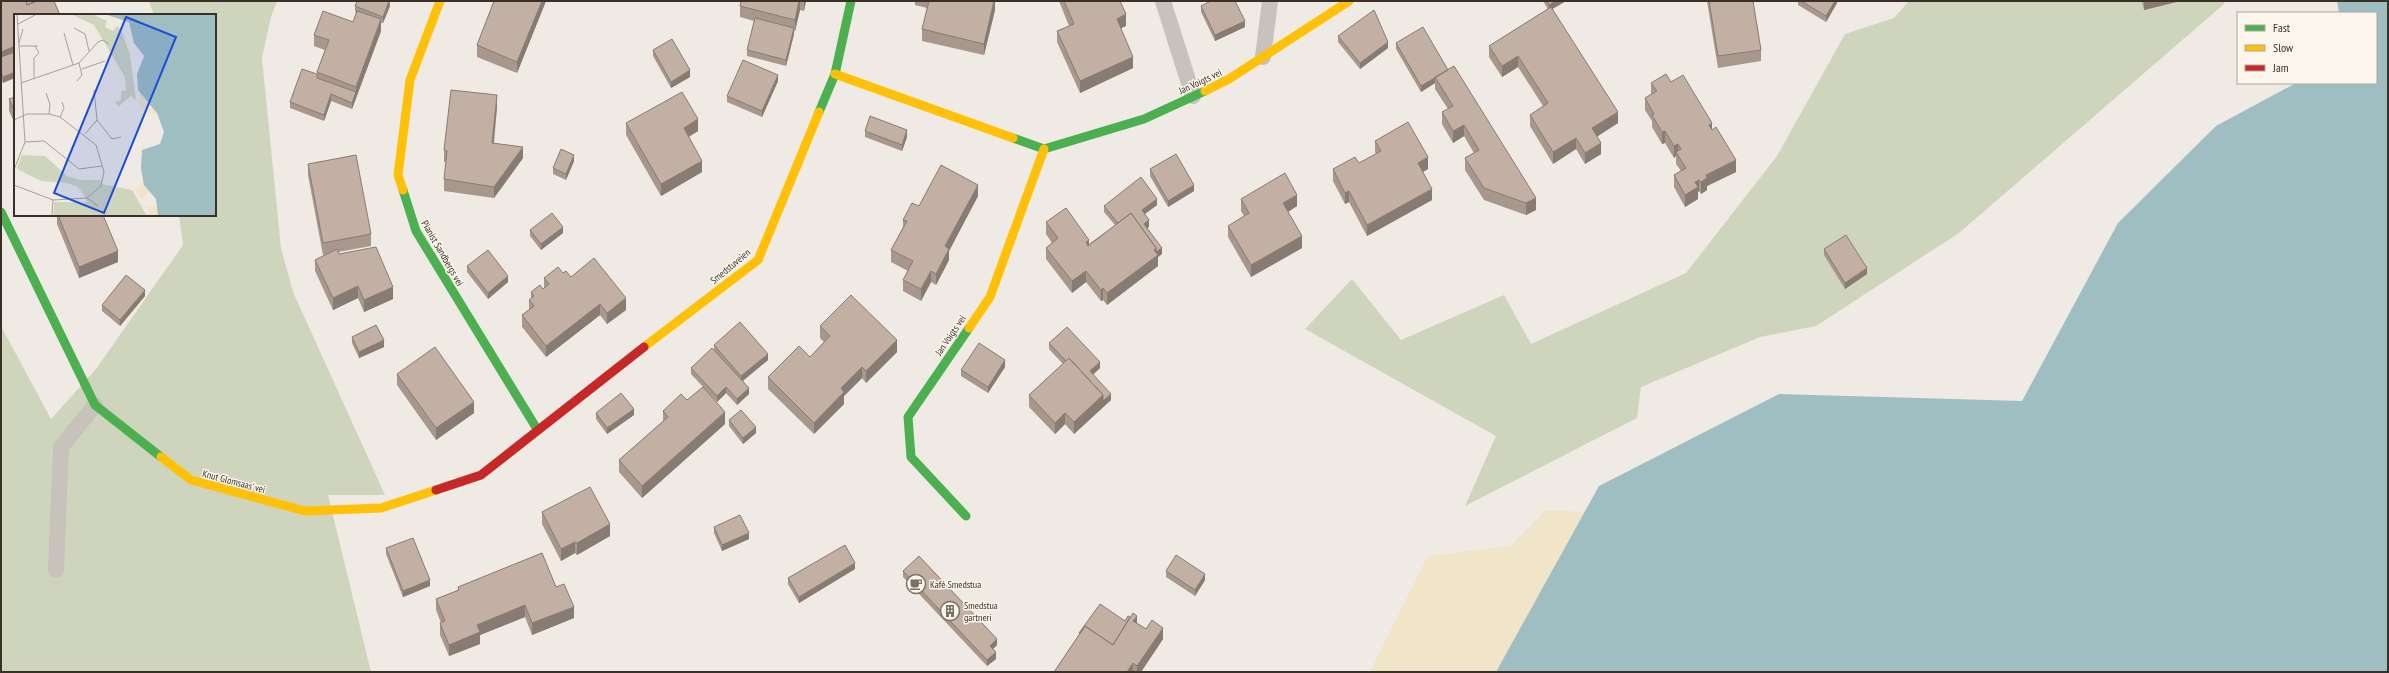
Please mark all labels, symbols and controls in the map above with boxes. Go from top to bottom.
legend [2237,12,2377,84]
inset map [14,14,216,216]
text: Fast [2273,20,2291,35]
text: Slow [2273,40,2294,55]
text: Jam [2272,60,2289,75]
street label: Jan Voigts vei [1176,66,1224,97]
street label: Pianist Sandbergs vei [419,218,467,288]
street label: Smedstuveien [708,246,753,287]
street label: Jan Voigts vei [932,313,969,359]
street label: Knut Glomsaas' vei [201,467,267,496]
cafe icon: Kafé Smedstua [905,573,927,595]
place label: Kafé Smedstua [930,578,981,591]
place label: Smedstua gartneri [964,599,998,624]
building icon: Smedstua gartneri [939,600,961,622]

